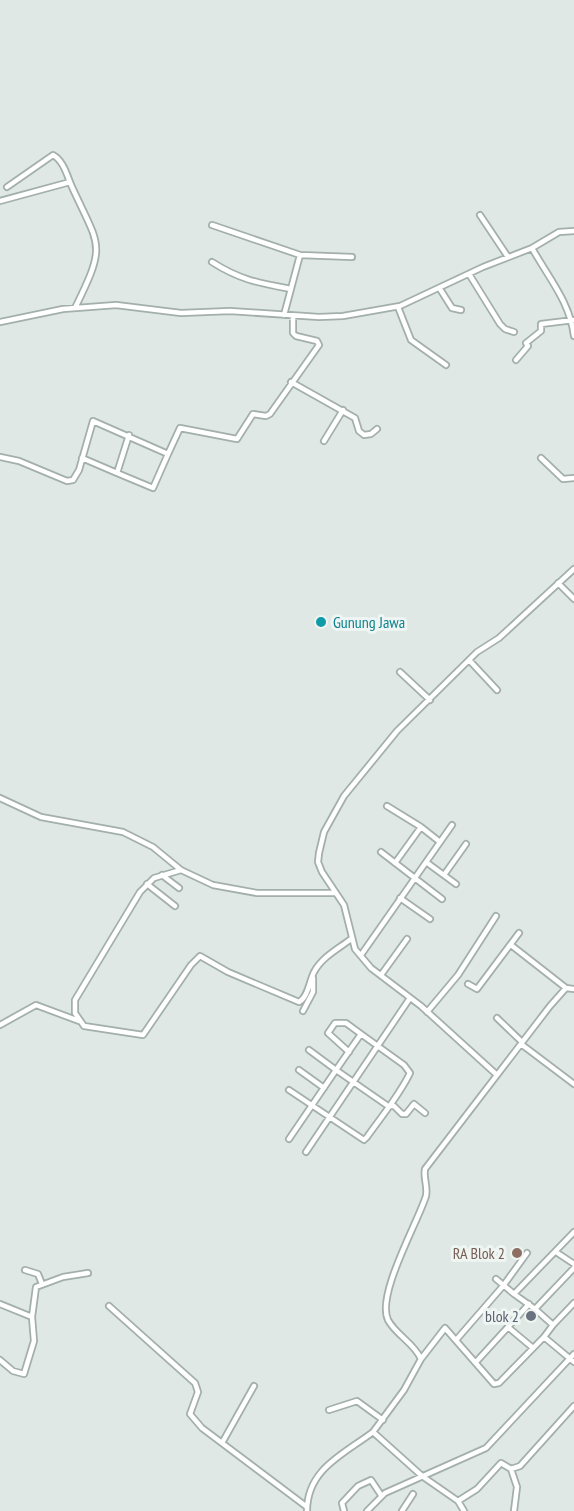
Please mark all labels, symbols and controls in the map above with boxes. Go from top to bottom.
place label: Gunung Jawa [333,612,405,632]
marker: Gunung Jawa [314,615,328,629]
place label: RA Blok 2 [453,1243,505,1263]
marker: RA Blok 2 [510,1246,524,1260]
place label: blok 2 [485,1306,519,1326]
marker: blok 2 [524,1309,538,1323]

